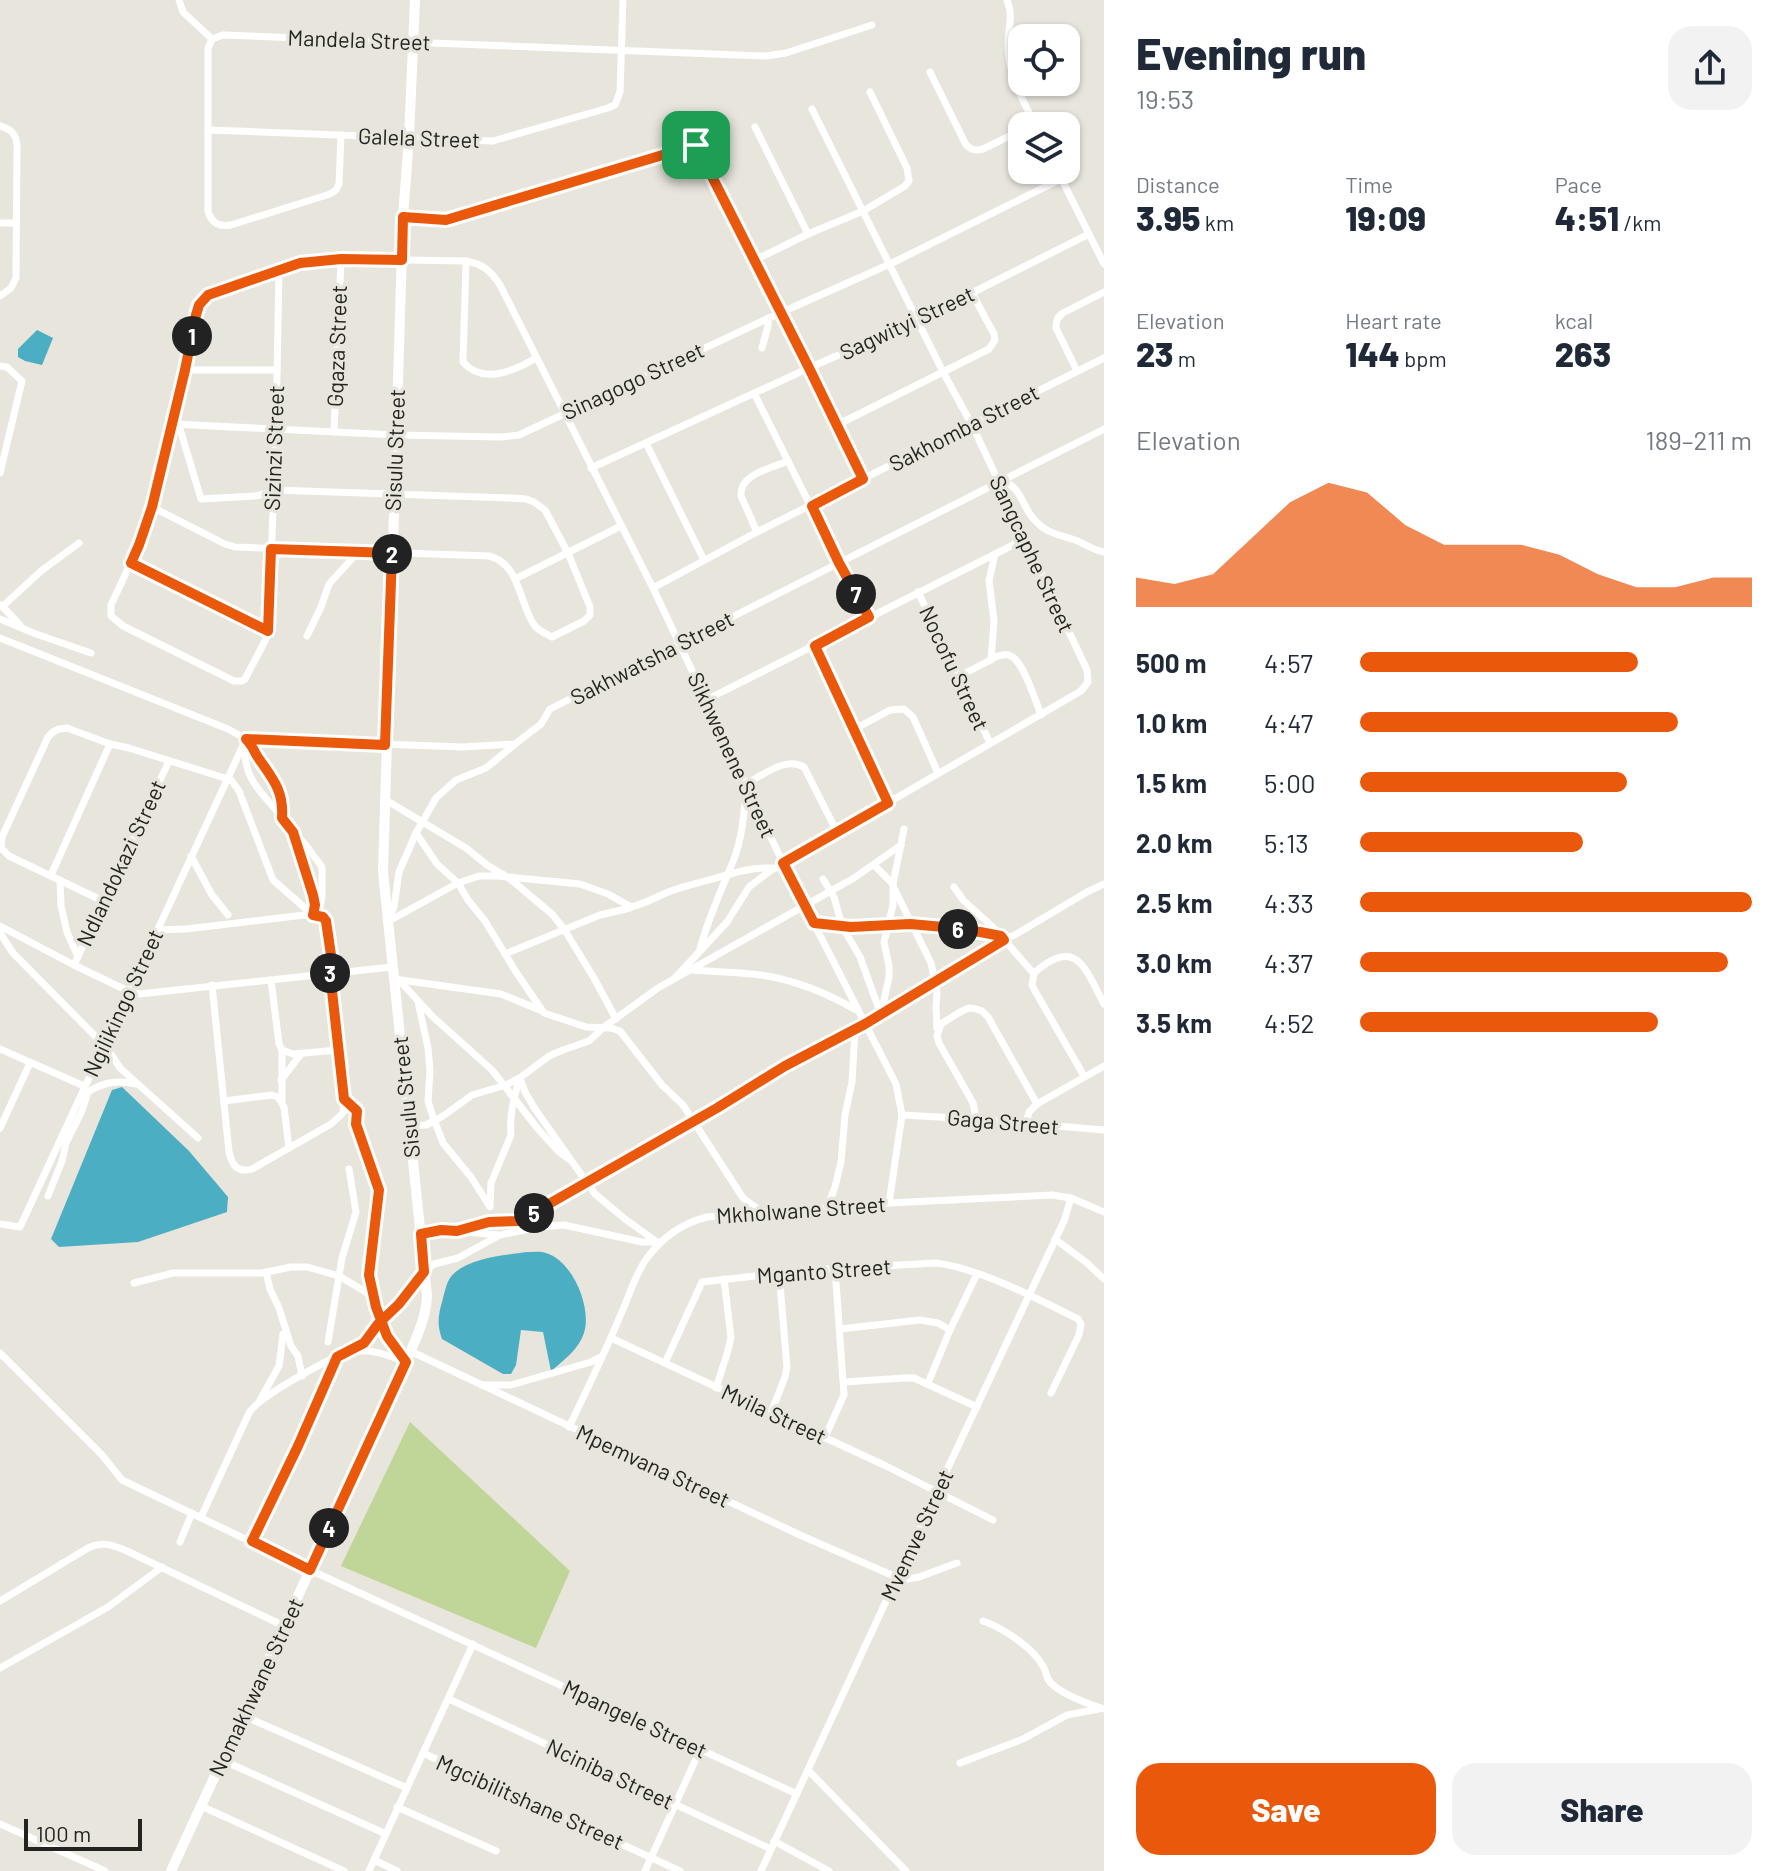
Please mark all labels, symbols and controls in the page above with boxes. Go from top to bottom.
street label: Mandela Street [287,24,431,54]
map controls [1008,24,1080,184]
button: locate [1008,24,1080,96]
text: Evening run [1136,26,1366,79]
button: share [1668,26,1752,110]
text: 19:53 [1136,83,1194,114]
pin [662,111,730,179]
button: layers [1008,112,1080,184]
street label: Galela Street [358,122,481,152]
icon: arrive [674,123,718,167]
text: Distance [1136,171,1220,197]
text: Time [1345,171,1393,197]
text: Pace [1555,171,1602,197]
text: 3.95 [1136,197,1200,238]
text: 19:09 [1345,197,1426,238]
text: 4:51 [1555,197,1619,238]
text: km [1200,209,1234,235]
text: /km [1619,209,1661,235]
street label: Sagwityi Street [835,280,978,365]
street label: Gqaza Street [321,284,351,407]
text: Elevation [1136,307,1225,333]
text: Heart rate [1345,307,1442,333]
text: kcal [1555,307,1593,333]
pin: 1 [172,316,212,356]
text: 1 [188,323,196,349]
text: 23 [1136,333,1173,374]
text: 144 [1345,333,1400,374]
text: 263 [1555,333,1611,374]
street label: Sinagogo Street [558,336,708,424]
text: m [1173,345,1196,371]
text: bpm [1400,345,1447,371]
street label: Sakhomba Street [884,378,1043,476]
street label: Sizinzi Street [258,385,288,511]
street label: Sisulu Street [379,388,409,511]
text: Elevation [1136,424,1241,455]
text: 189–211 m [1646,424,1752,455]
street label: Sangcaphe Street [985,471,1081,636]
pin: 2 [372,534,412,574]
text: 2 [386,541,398,567]
pin: 7 [836,574,876,614]
text: 7 [851,581,861,607]
street label: Nocofu Street [915,601,995,734]
street label: Sakhwatsha Street [566,605,737,709]
text: 500 m [1136,647,1207,678]
text: 4:57 [1264,647,1313,678]
street label: Sikhwenene Street [683,668,783,841]
text: 1.0 km [1136,707,1207,738]
text: 4:47 [1264,707,1313,738]
text: 1.5 km [1136,767,1207,798]
text: 5:00 [1264,767,1316,798]
street label: Ndlandokazi Street [70,775,170,950]
text: 2.0 km [1136,827,1213,858]
text: 5:13 [1264,827,1309,858]
text: 2.5 km [1136,887,1212,918]
text: 4:33 [1264,887,1314,918]
pin: 6 [938,909,978,949]
text: 6 [952,916,964,942]
street label: Ngilikingo Street [77,925,168,1080]
text: 3.0 km [1136,947,1212,978]
text: 4:37 [1264,947,1313,978]
pin: 3 [310,953,350,993]
text: 3 [324,960,336,986]
text: 3.5 km [1136,1007,1212,1038]
text: 4:52 [1264,1007,1314,1038]
street label: Sisulu Street [386,1035,424,1159]
street label: Gaga Street [946,1103,1060,1139]
street label: Mkholwane Street [715,1190,887,1228]
pin: 5 [514,1193,554,1233]
text: 5 [528,1200,540,1226]
street label: Mganto Street [756,1252,892,1288]
street label: Mvila Street [718,1378,831,1449]
street label: Mpemvana Street [572,1418,734,1512]
street label: Mvemve Street [874,1465,958,1604]
pin: 4 [309,1508,349,1548]
text: 4 [322,1515,336,1541]
street label: Nomakhwane Street [202,1593,308,1780]
street label: Mpangele Street [559,1673,711,1763]
street label: Nciniba Street [543,1732,678,1814]
street label: Mgcibilitshane Street [433,1748,628,1854]
button: Save [1136,1763,1436,1855]
button: Share [1452,1763,1752,1855]
scale bar [24,1815,142,1851]
text: 100 m [36,1820,91,1846]

